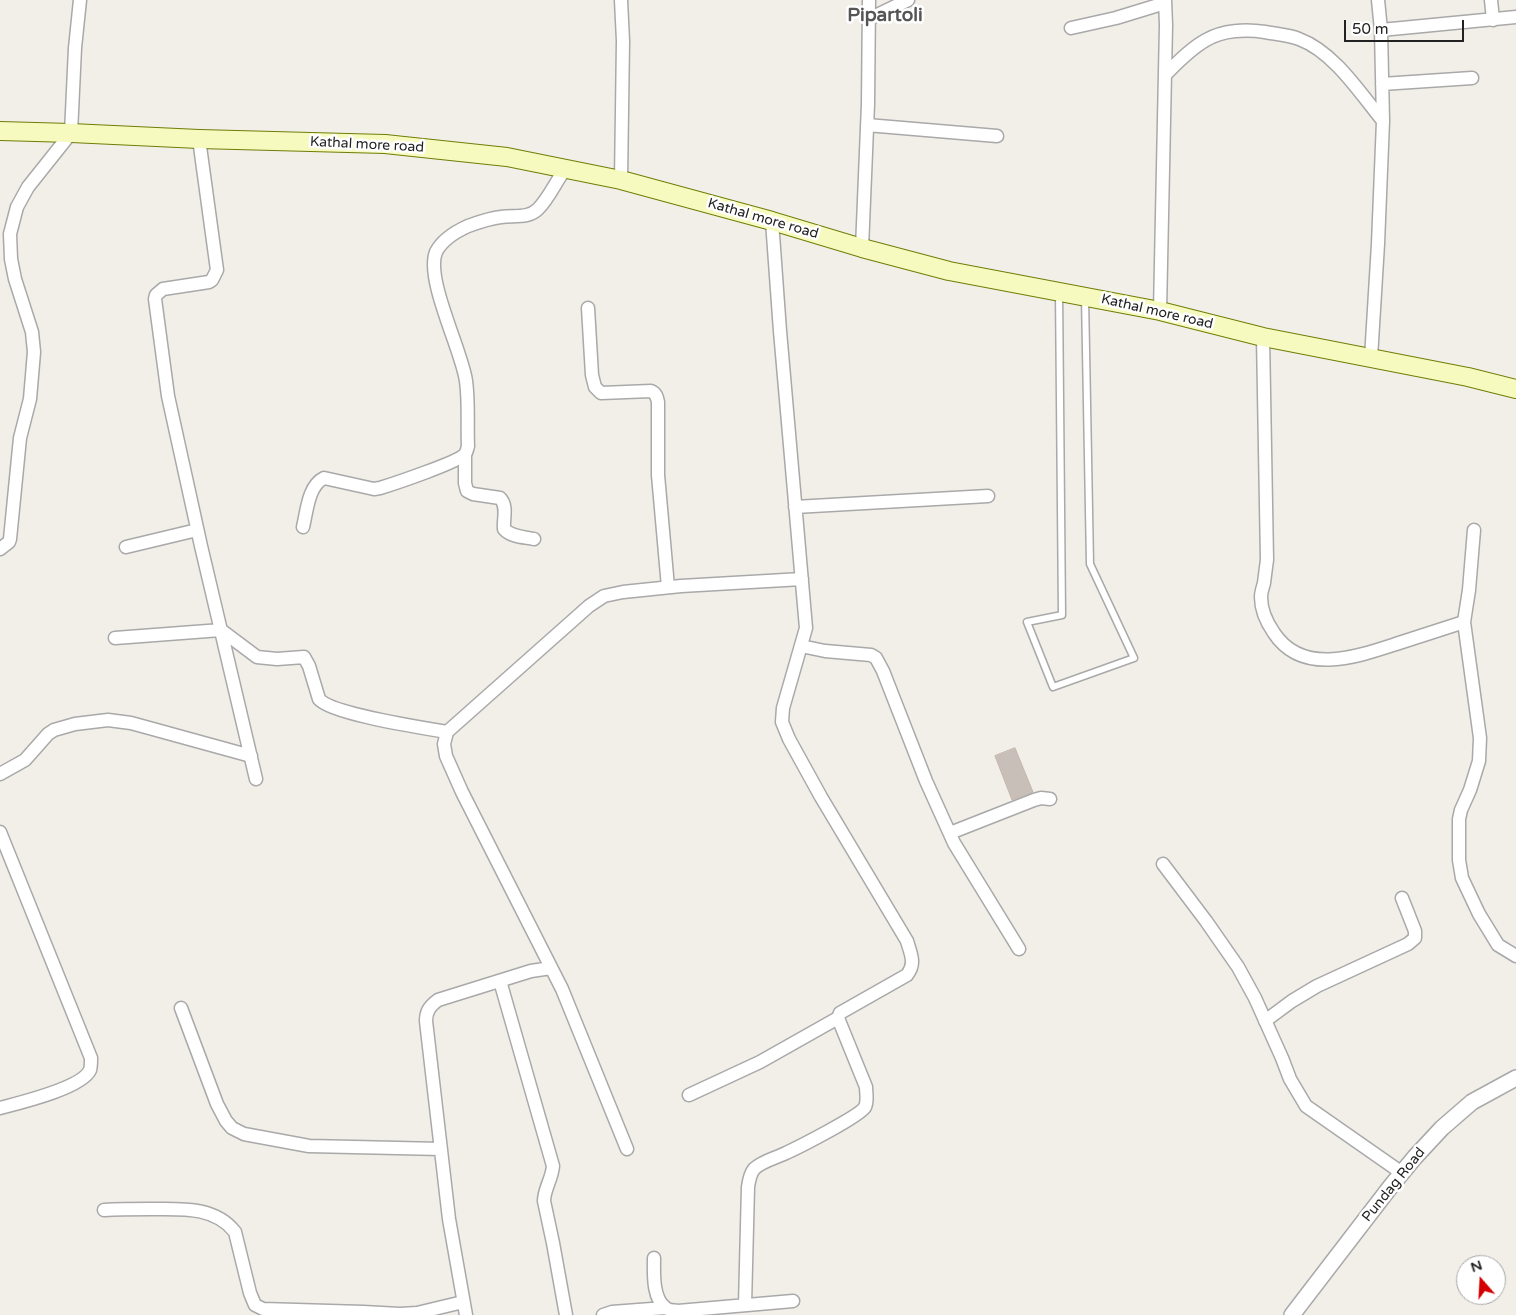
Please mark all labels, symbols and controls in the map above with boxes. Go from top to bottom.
district label: Pipartoli [847,5,923,27]
scale bar [1346,10,1466,42]
text: 50 m [1352,20,1389,38]
street label: Kathal more road [309,134,425,156]
street label: Kathal more road [706,195,820,243]
street label: Kathal more road [1099,291,1215,333]
street label: Pundag Road [1359,1144,1429,1226]
north arrow [1456,1255,1506,1305]
text: N [1468,1256,1484,1276]

